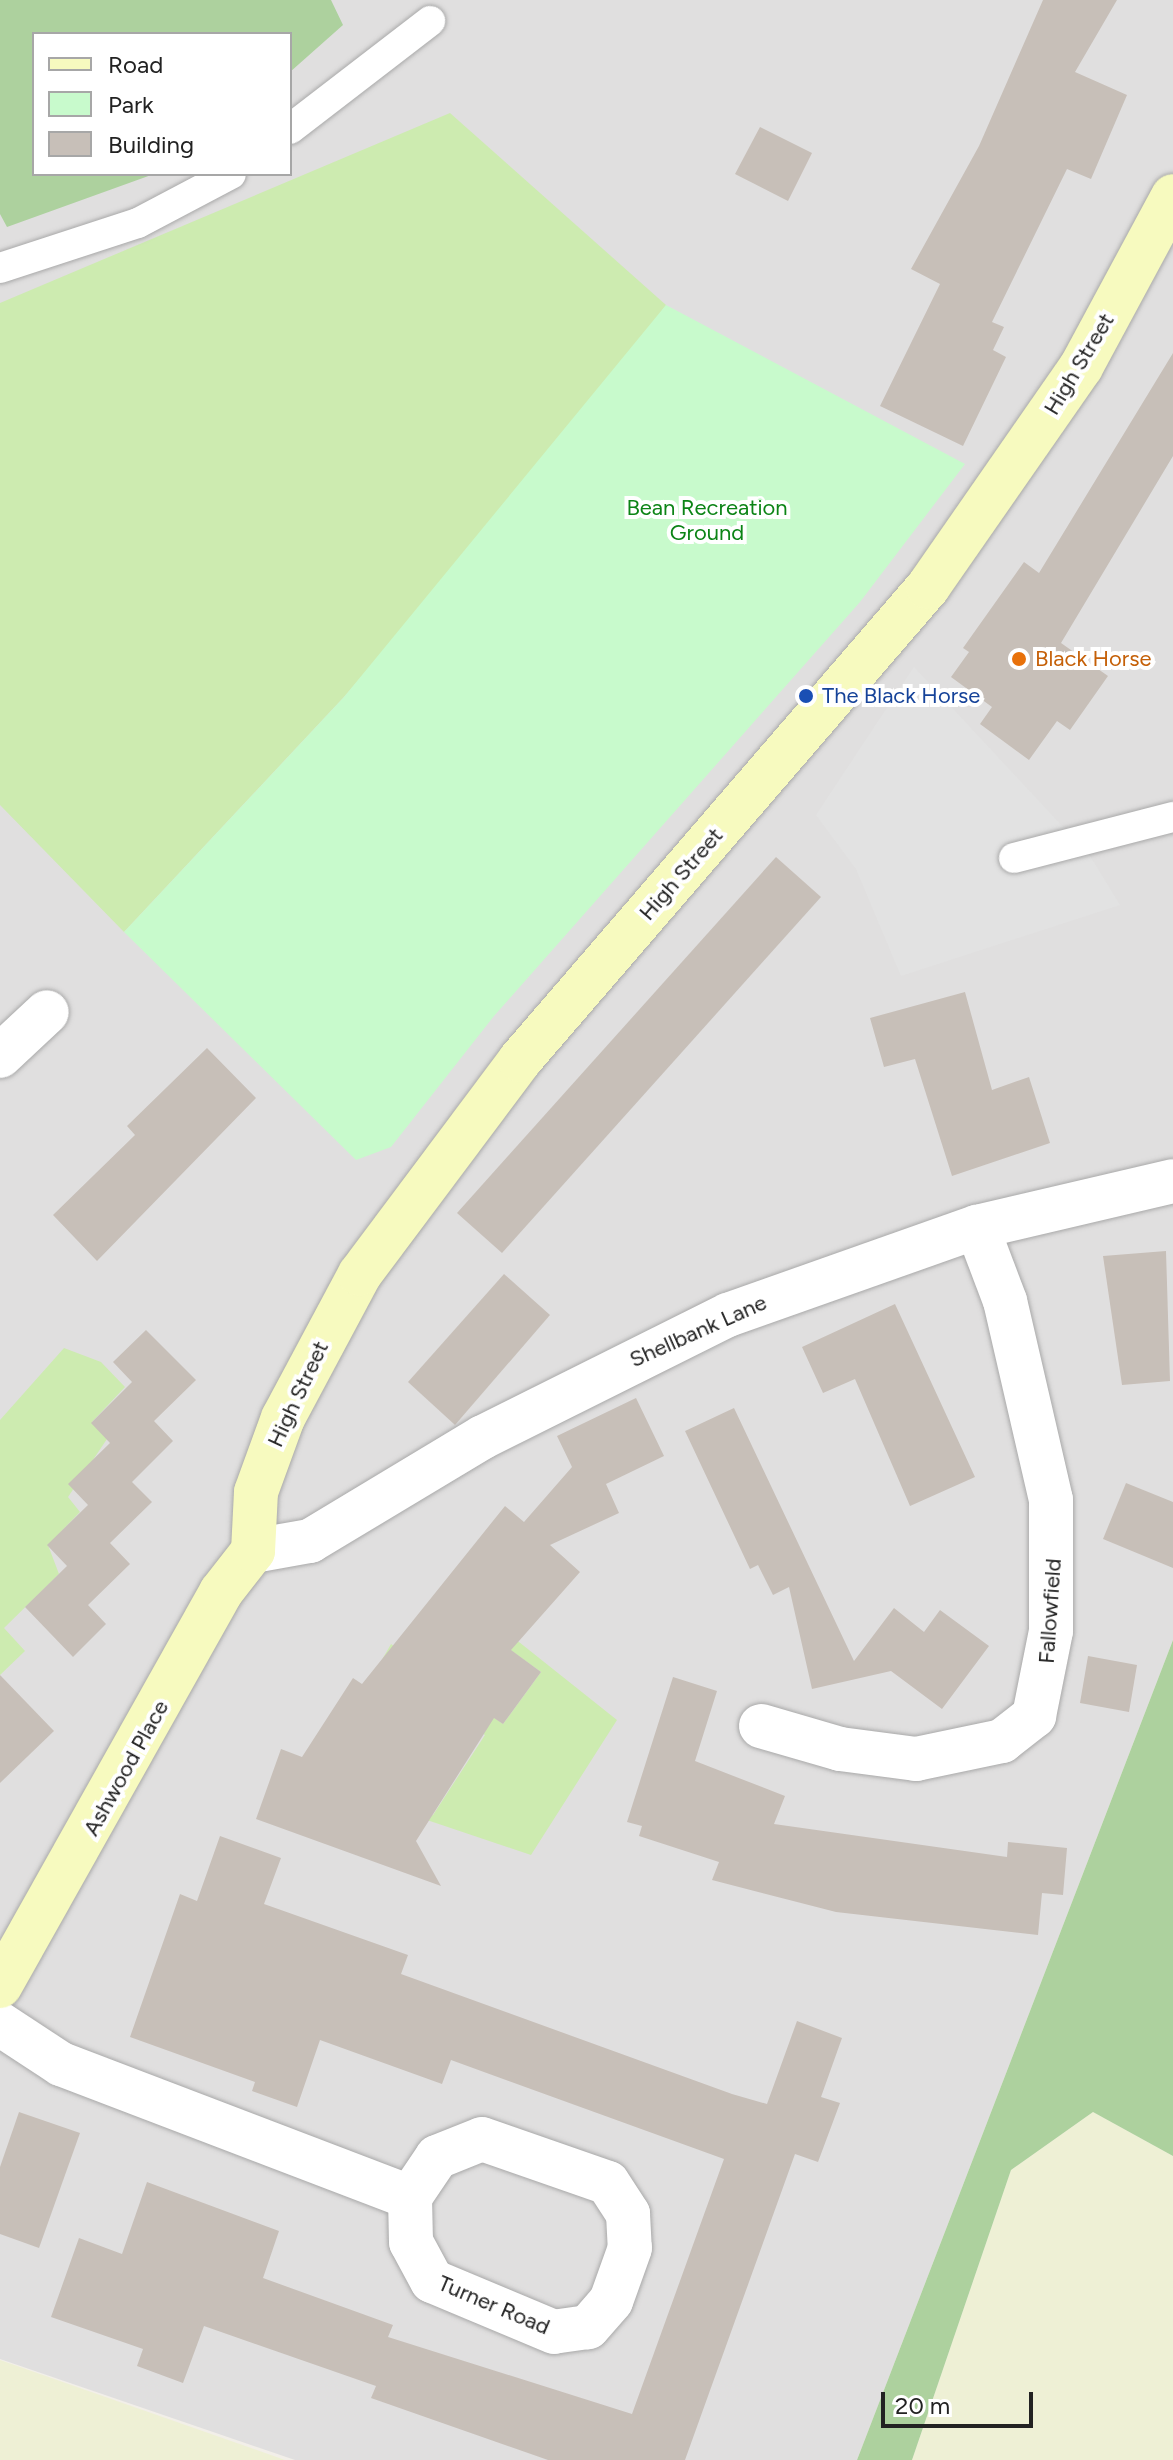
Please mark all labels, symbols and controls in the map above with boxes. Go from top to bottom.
legend [32,32,292,176]
text: Road [108,50,163,79]
text: Park [108,90,154,119]
text: Building [108,130,194,159]
street label: High Street [1038,308,1120,420]
park label: Bean Recreation Ground [626,494,788,546]
place label: Black Horse [1035,646,1151,672]
marker: Black Horse [1010,650,1028,668]
place label: The Black Horse [822,683,980,709]
marker: The Black Horse [797,687,815,705]
street label: High Street [634,822,728,926]
street label: Shellbank Lane [626,1289,770,1373]
street label: High Street [262,1337,334,1451]
street label: Fallowfield [1033,1558,1067,1664]
street label: Ashwood Place [78,1696,174,1840]
street label: Turner Road [434,2270,554,2340]
scale bar [885,2376,1037,2426]
text: 20 m [895,2391,950,2420]

